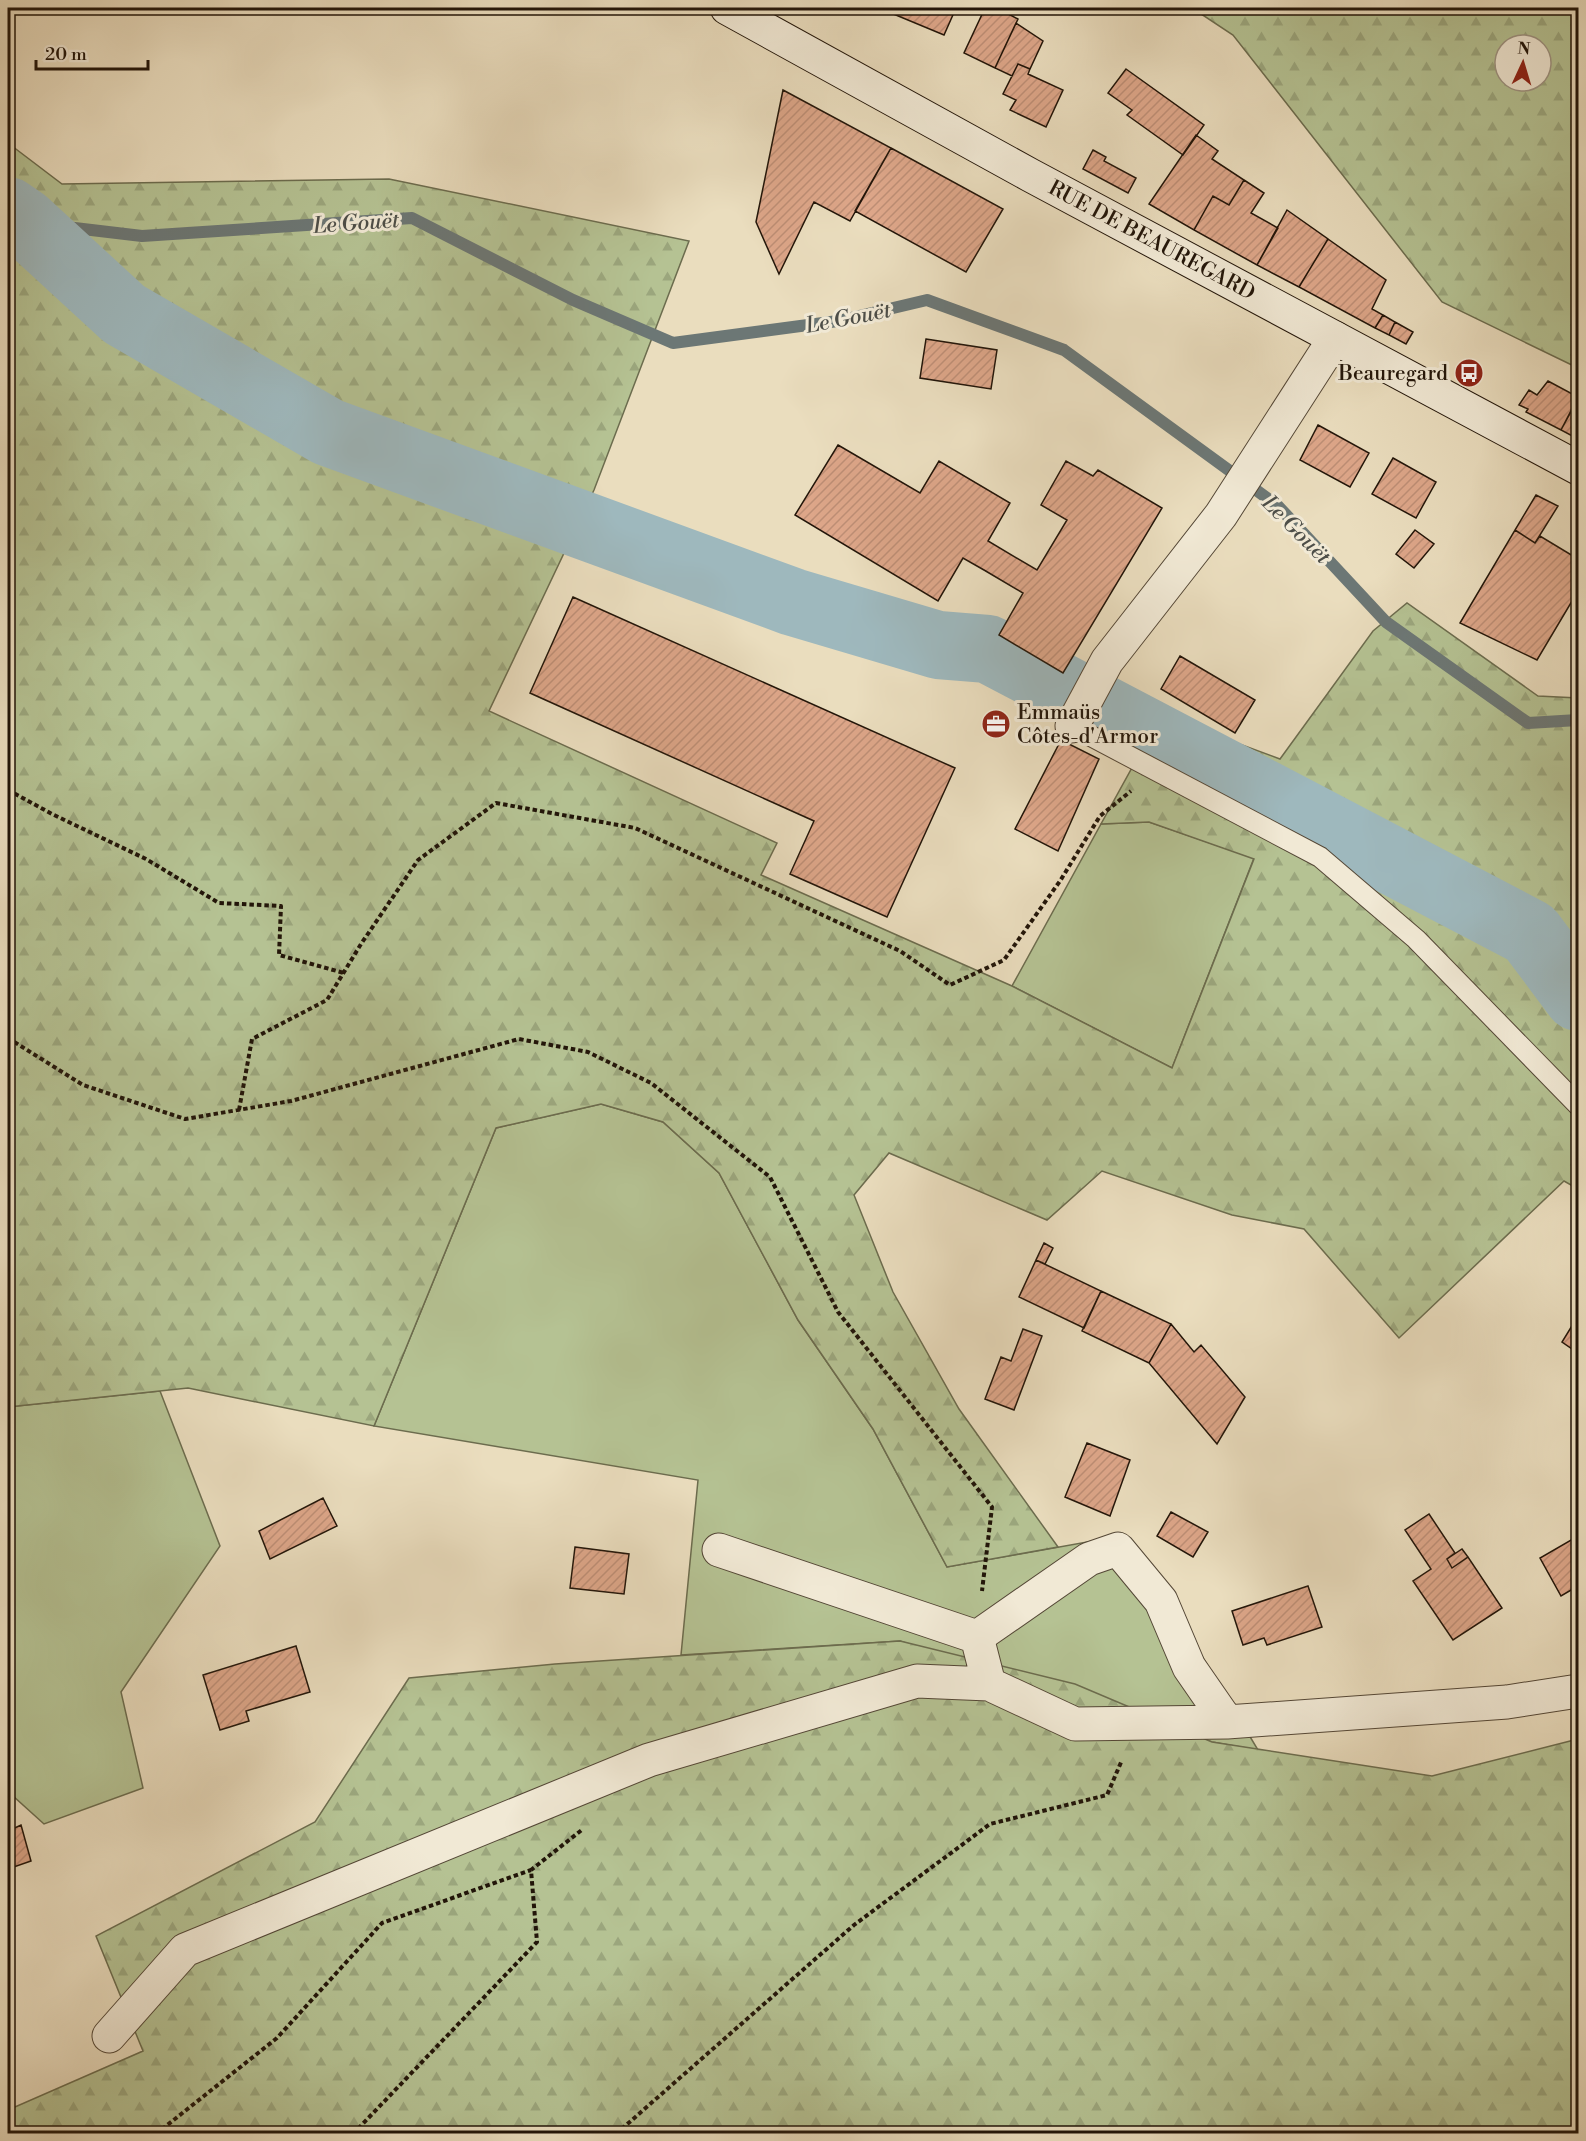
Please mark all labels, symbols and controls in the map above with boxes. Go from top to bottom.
scale bar [36,33,148,71]
north arrow [1493,33,1553,93]
text: N [1517,39,1531,59]
text: 20 m [45,43,87,66]
street label: RUE DE BEAUREGARD [1044,175,1259,306]
water label: Le Gouët [311,207,401,240]
water label: Le Gouët [803,297,894,340]
bus stop icon: Beauregard [1453,357,1485,389]
place label: Beauregard [1337,361,1448,387]
water label: Le Gouët [1255,489,1336,571]
place label: Emmaüs Côtes-d'Armor [1017,700,1158,750]
office icon: Emmaüs Côtes-d'Armor [980,708,1012,740]

